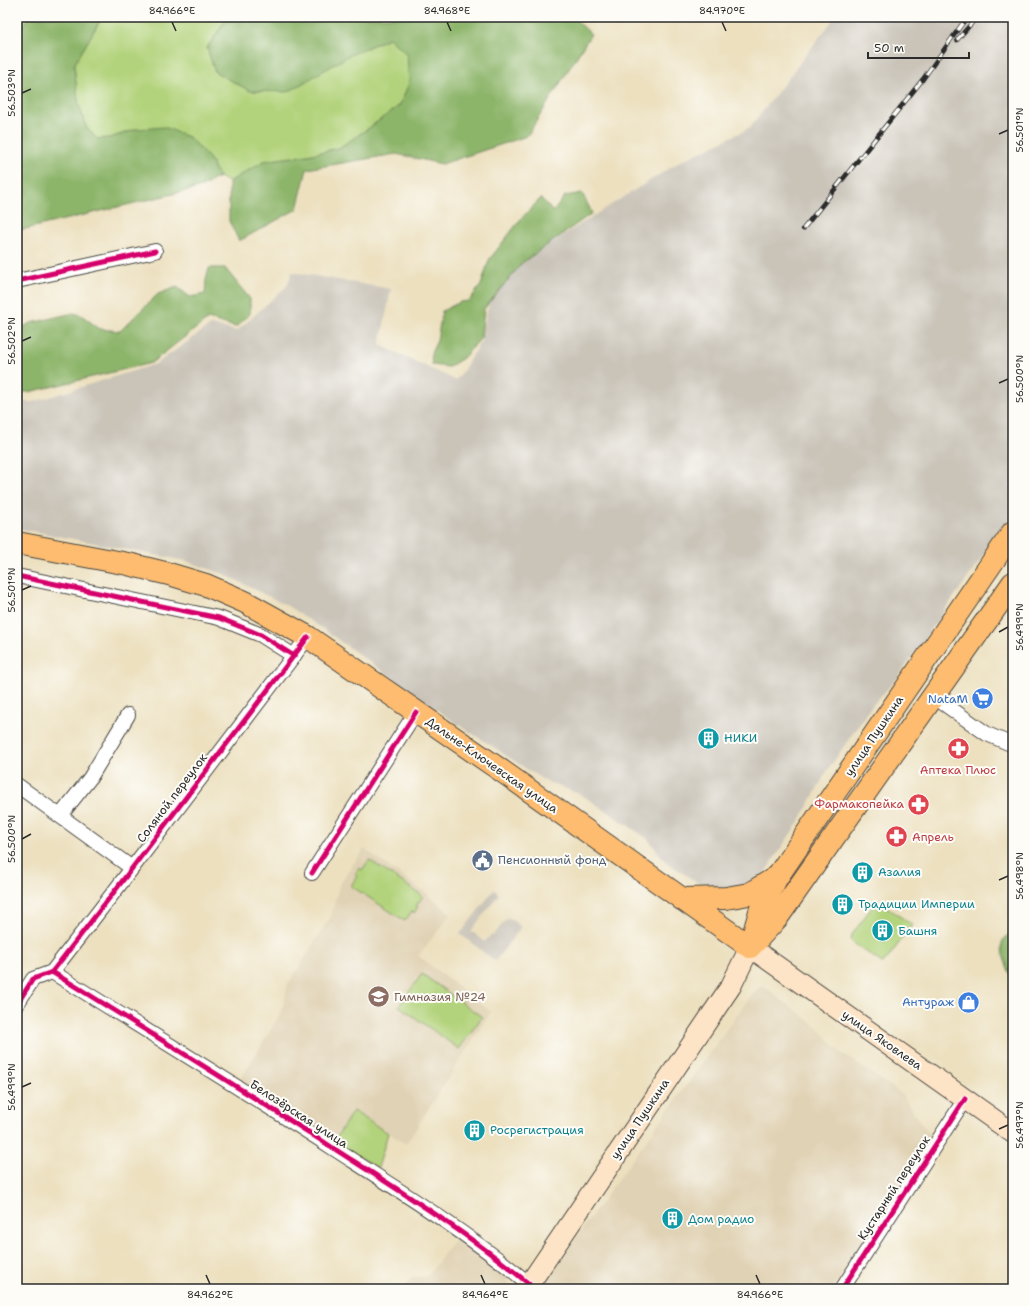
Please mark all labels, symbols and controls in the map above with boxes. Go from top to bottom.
text: 84.966°E [149,4,195,17]
text: 84.968°E [424,4,470,17]
text: 84.970°E [699,4,745,17]
scale bar [868,34,969,60]
text: 50 m [874,40,904,56]
text: 56.503°N [5,69,18,117]
text: 56.501°N [1013,107,1026,153]
text: 56.502°N [5,317,18,365]
text: 56.500°N [1013,355,1026,403]
text: 56.501°N [5,567,18,613]
text: 56.499°N [1013,603,1026,651]
supermarket icon: NataM [970,686,996,712]
place label: NataM [928,691,968,707]
street label: улица Пушкина [841,692,907,780]
street label: Дальне-Ключевская улица [423,713,562,817]
building icon: НИКИ [696,725,722,751]
place label: НИКИ [724,730,757,746]
pharmacy icon: Аптека Плюс [945,736,971,762]
street label: Соляной переулок [133,750,211,846]
place label: Аптека Плюс [920,762,996,778]
pharmacy icon: Фармакопейка [906,791,932,817]
place label: Фармакопейка [814,796,905,812]
text: 56.500°N [5,815,18,863]
pharmacy icon: Апрель [883,824,909,850]
place label: Апрель [912,829,954,845]
public building icon: Пенсионный фонд [469,847,495,873]
place label: Пенсионный фонд [498,852,607,868]
text: 56.498°N [1013,852,1026,900]
building icon: Азалия [850,859,876,885]
place label: Азалия [878,864,921,880]
building icon: Традиции Империи [830,891,856,917]
place label: Традиции Империи [858,896,975,912]
building icon: Башня [869,918,895,944]
place label: Башня [898,923,937,939]
school or university icon: Гимназия №24 [365,984,391,1010]
place label: Гимназия №24 [394,989,486,1005]
shop icon: Антураж [956,989,982,1015]
place label: Антураж [902,994,954,1010]
street label: улица Яковлева [839,1006,926,1074]
text: 56.499°N [5,1063,18,1111]
street label: улица Пушкина [607,1075,673,1163]
street label: Белозёрская улица [247,1076,352,1152]
text: 56.497°N [1013,1101,1026,1149]
building icon: Росрегистрация [461,1117,487,1143]
place label: Росрегистрация [490,1122,584,1138]
street label: Кустарный переулок [854,1132,934,1243]
building icon: Дом радио [659,1206,685,1232]
place label: Дом радио [688,1211,754,1227]
text: 84.962°E [187,1288,233,1301]
text: 84.964°E [462,1288,508,1301]
text: 84.966°E [737,1288,783,1301]

